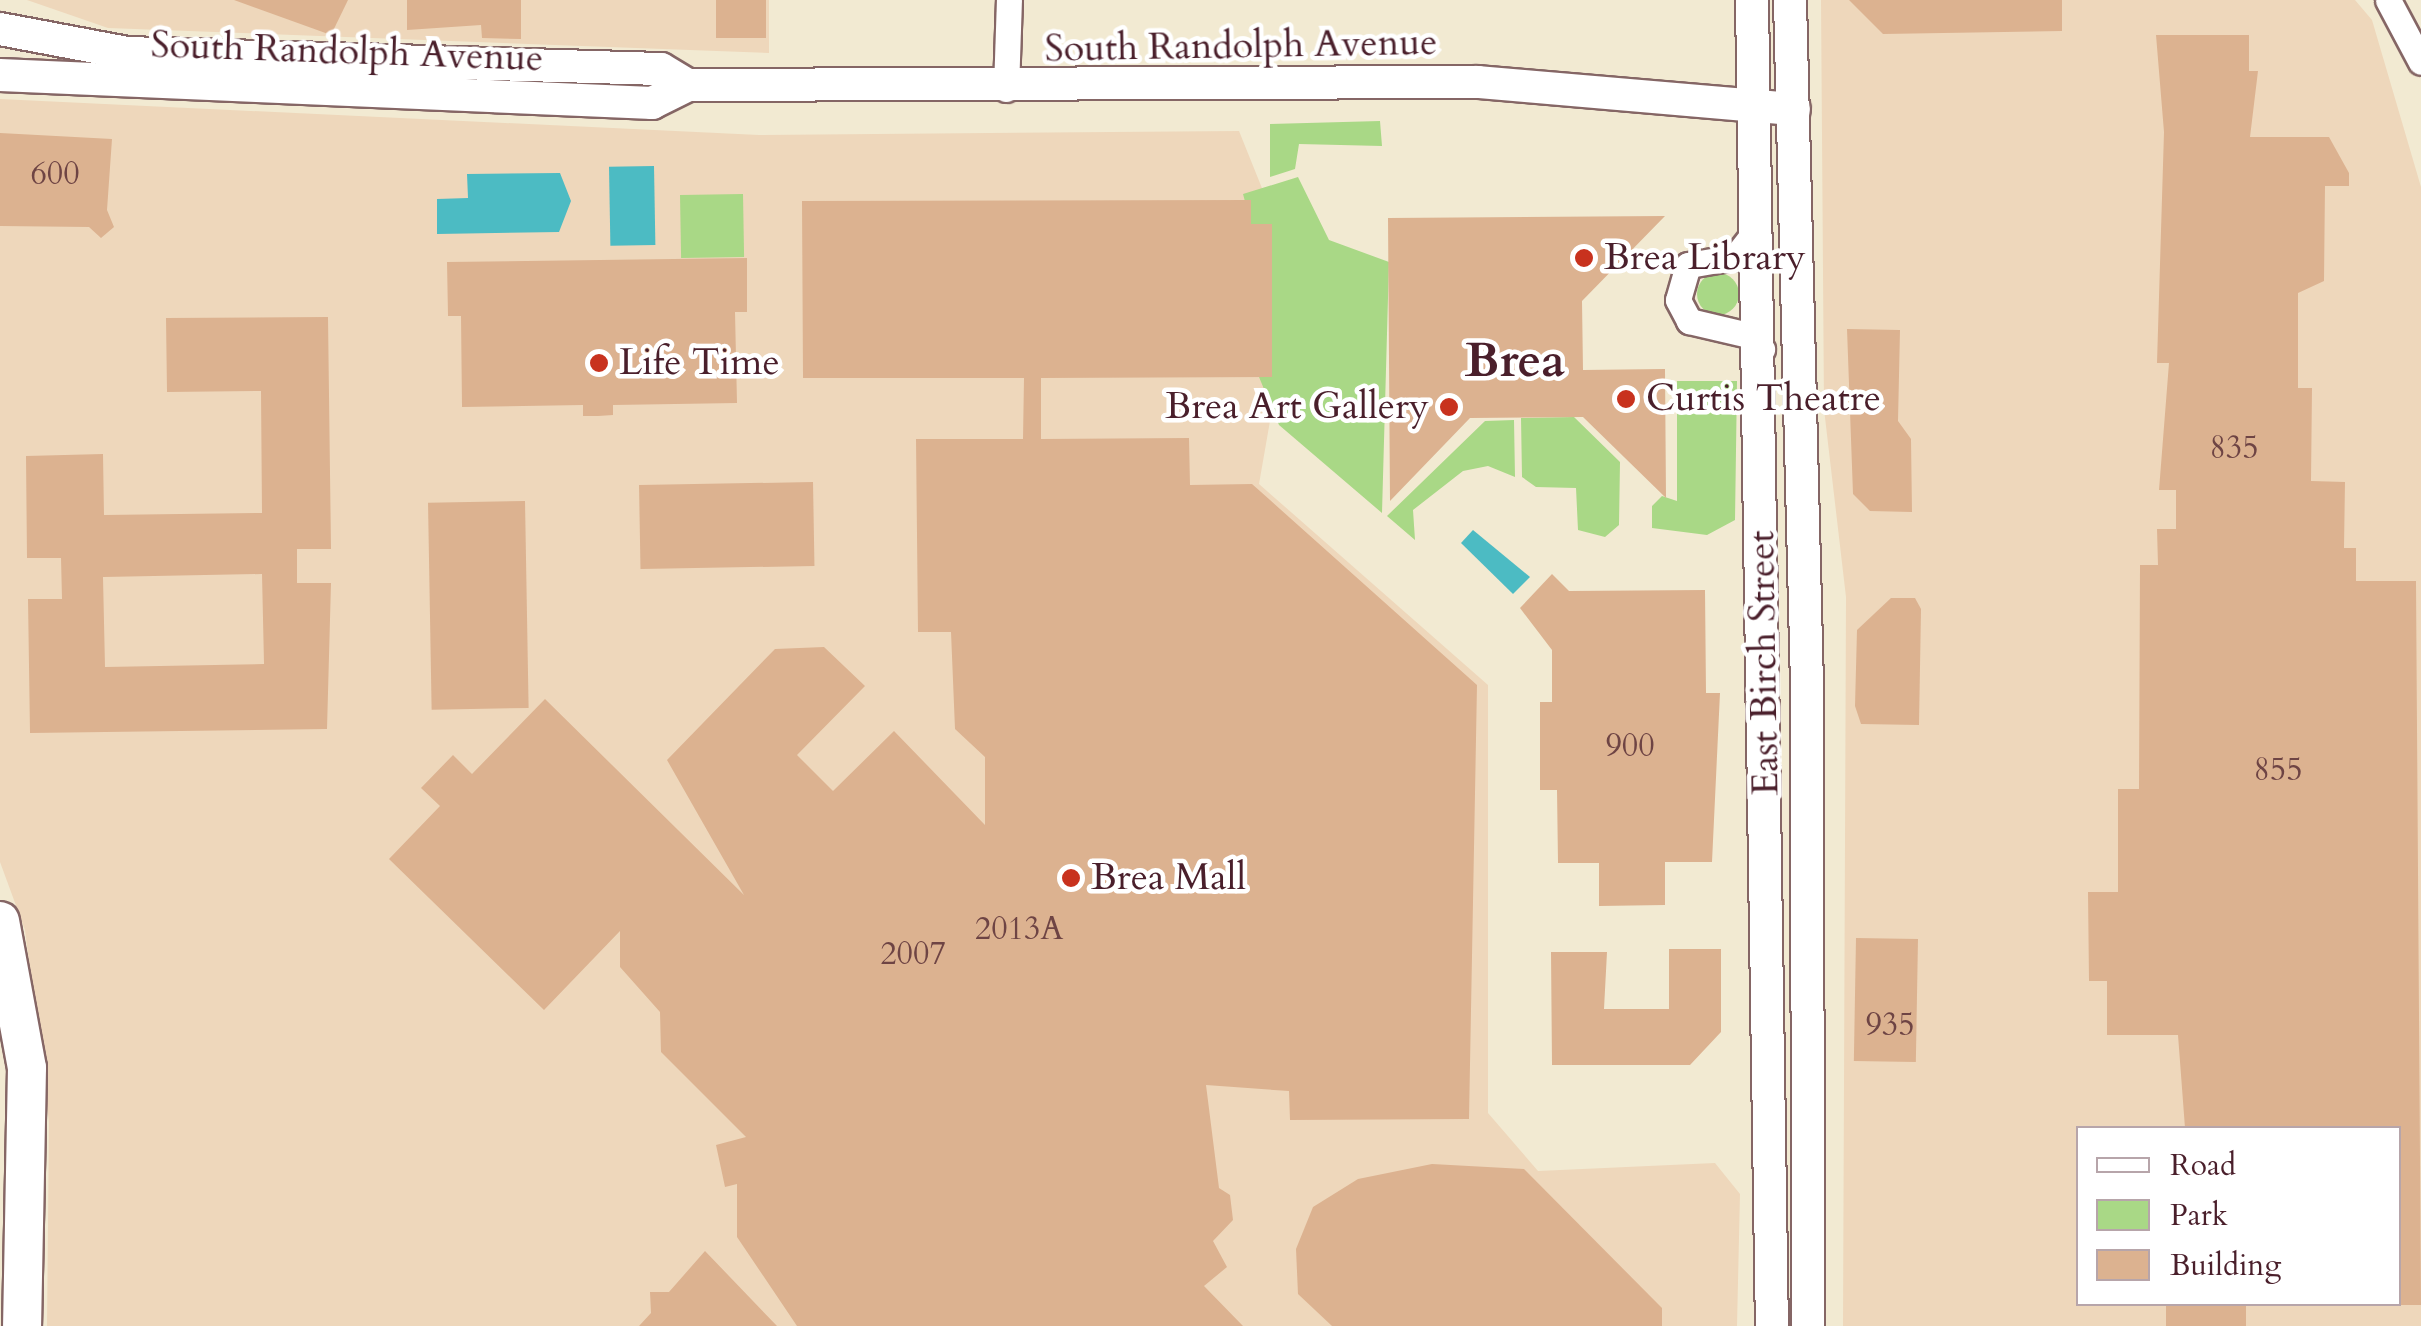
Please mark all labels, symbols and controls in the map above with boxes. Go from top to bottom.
street label: South Randolph Avenue [1044,20,1438,72]
street label: South Randolph Avenue [150,22,544,82]
house number: 600 [30,155,80,193]
place label: Brea Library [1604,235,1806,281]
marker: Brea Library [1573,247,1595,269]
district label: Brea [1465,332,1565,390]
place label: Life Time [619,340,780,386]
marker: Life Time [588,352,610,374]
place label: Curtis Theatre [1646,376,1881,422]
place label: Brea Art Gallery [1165,384,1429,430]
marker: Curtis Theatre [1615,388,1637,410]
marker: Brea Art Gallery [1438,396,1460,418]
house number: 835 [2209,429,2259,467]
street label: East Birch Street [1739,530,1789,796]
house number: 900 [1605,727,1655,765]
house number: 855 [2253,751,2303,789]
place label: Brea Mall [1091,855,1246,901]
marker: Brea Mall [1060,867,1082,889]
house number: 2013A [975,910,1063,948]
house number: 2007 [880,935,946,973]
house number: 935 [1865,1006,1915,1044]
legend [2076,1126,2401,1306]
text: Road [2170,1145,2236,1186]
text: Park [2170,1195,2228,1236]
text: Building [2170,1245,2281,1286]

